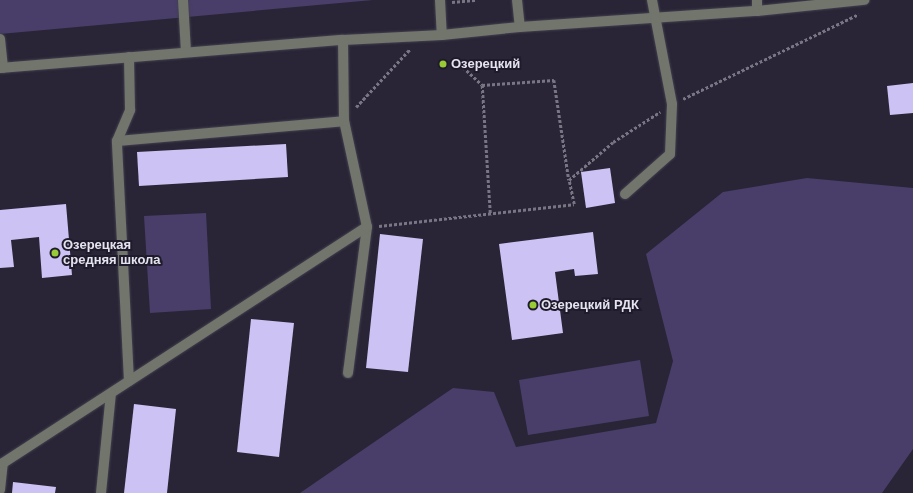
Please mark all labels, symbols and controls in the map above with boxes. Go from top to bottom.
place label: Озерецкий [451,56,520,72]
marker: Озерецкий [438,59,448,69]
place label: Озерецкая средняя школа [63,238,161,269]
marker: Озерецкая средняя школа [50,248,60,258]
place label: Озерецкий РДК [541,297,639,313]
marker: Озерецкий РДК [528,300,538,310]

